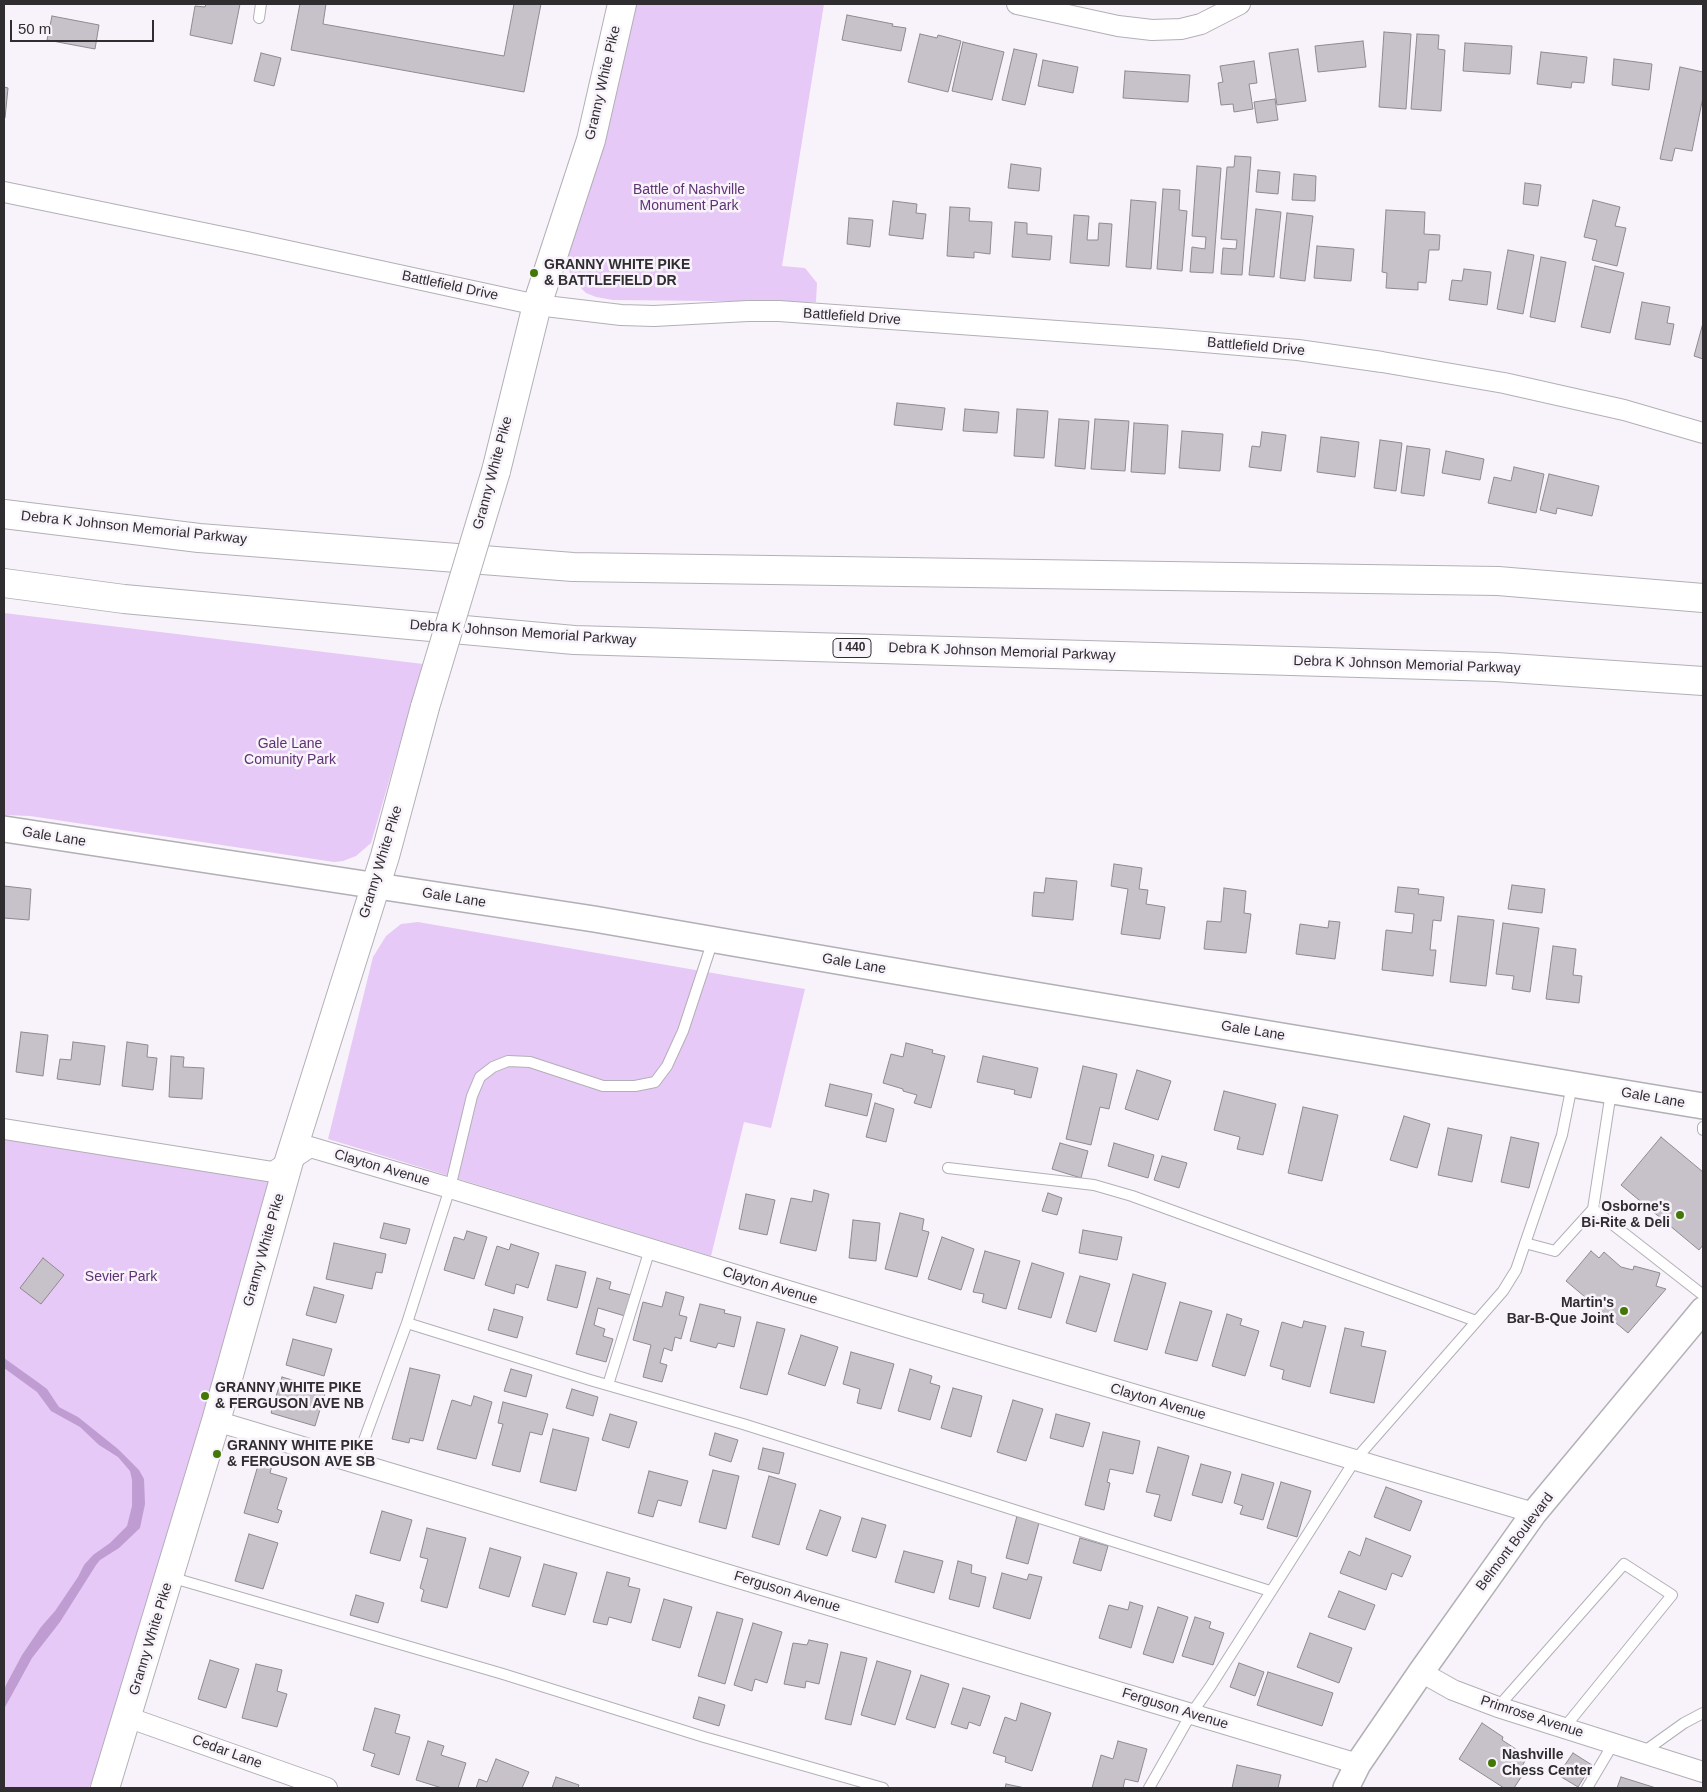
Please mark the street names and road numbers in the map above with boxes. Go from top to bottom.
street label: Granny White Pike [582,24,624,142]
street label: Battlefield Drive [400,268,500,304]
street label: Battlefield Drive [803,305,901,329]
street label: Battlefield Drive [1206,334,1306,360]
street label: Granny White Pike [470,414,516,532]
street label: Debra K Johnson Memorial Parkway [20,508,248,548]
street label: Debra K Johnson Memorial Parkway [409,617,637,649]
road number: I 440 [833,638,871,658]
street label: Debra K Johnson Memorial Parkway [888,640,1116,664]
street label: Debra K Johnson Memorial Parkway [1293,653,1521,677]
street label: Granny White Pike [356,804,406,920]
street label: Gale Lane [21,824,87,850]
street label: Gale Lane [421,885,487,911]
street label: Gale Lane [821,950,887,978]
street label: Gale Lane [1220,1018,1286,1044]
street label: Gale Lane [1620,1084,1686,1112]
street label: Clayton Avenue [332,1146,432,1190]
street label: Granny White Pike [240,1192,288,1308]
street label: Clayton Avenue [720,1264,820,1308]
street label: Clayton Avenue [1108,1380,1208,1424]
street label: Belmont Boulevard [1473,1490,1557,1594]
street label: Ferguson Avenue [732,1568,842,1616]
street label: Granny White Pike [126,1581,176,1697]
street label: Ferguson Avenue [1120,1685,1230,1733]
street label: Primrose Avenue [1478,1692,1586,1742]
street label: Cedar Lane [190,1732,264,1772]

